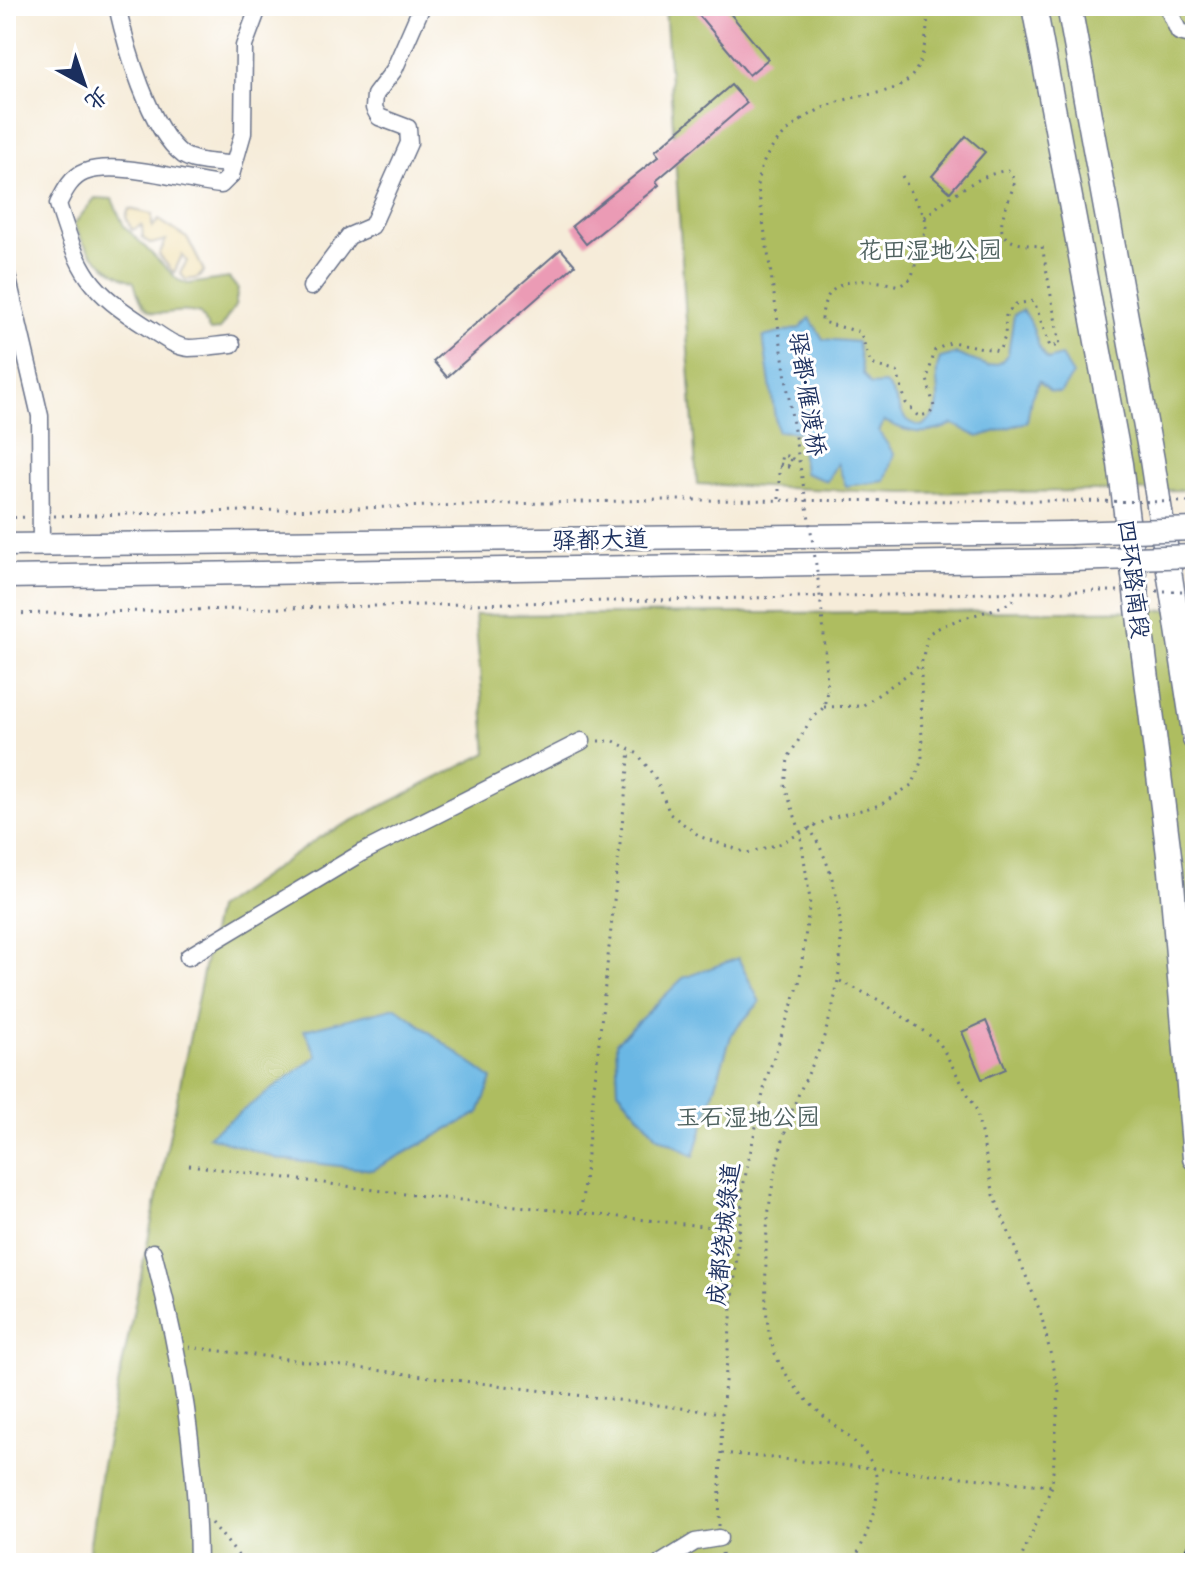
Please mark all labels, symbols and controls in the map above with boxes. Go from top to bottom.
north arrow [44,44,124,124]
text: 北 [79,82,114,116]
park label: 花田湿地公园 [858,235,1002,264]
street label: 驿都·雁渡桥 [784,330,832,458]
street label: 四环路南段 [1112,518,1156,640]
street label: 驿都大道 [552,524,648,554]
park label: 玉石湿地公园 [676,1102,820,1131]
street label: 成都绕城绿道 [701,1161,745,1307]

